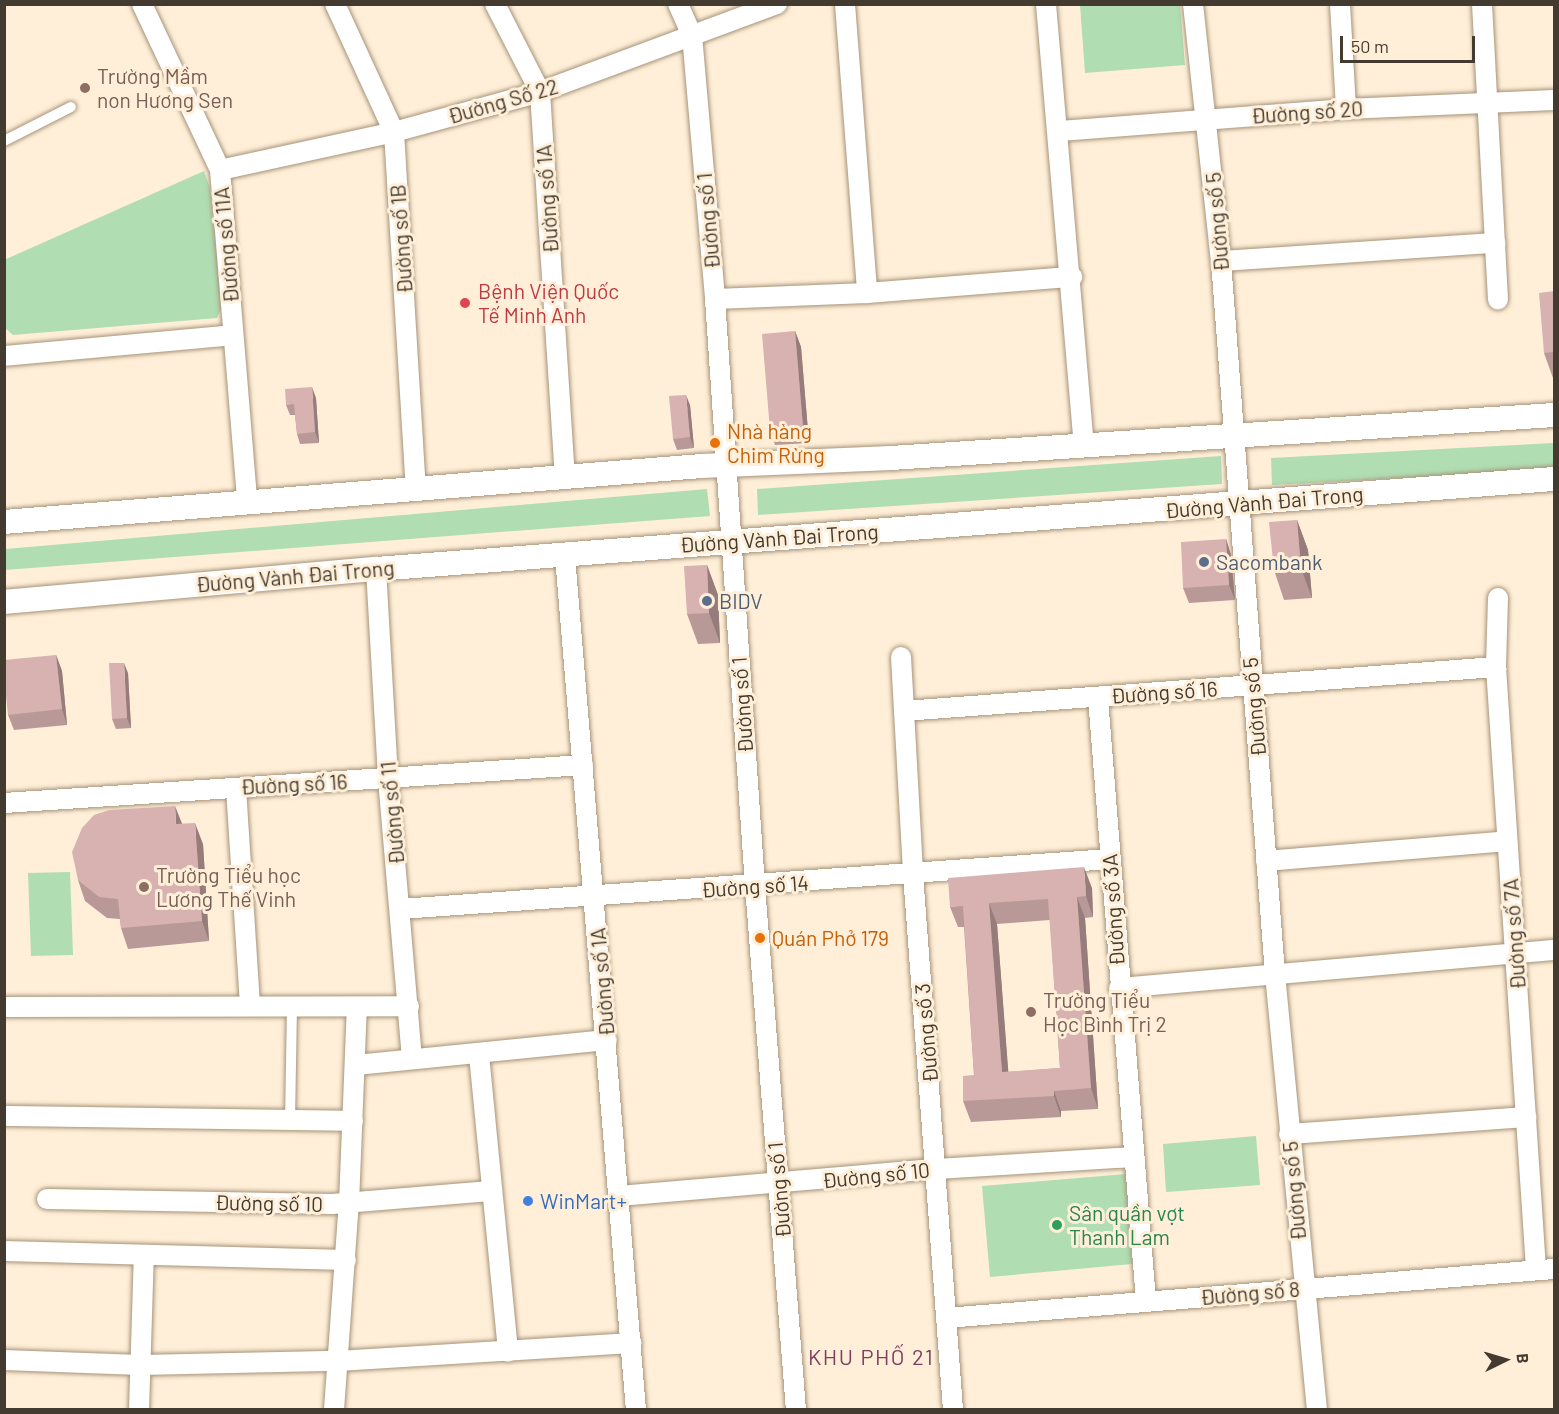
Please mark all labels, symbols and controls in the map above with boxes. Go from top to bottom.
scale bar [1343,24,1478,62]
text: 50 m [1351,35,1389,57]
place label: Trường Mầm non Hương Sen [97,63,233,113]
street label: Đường Số 22 [445,73,561,129]
marker: Trường Mầm non Hương Sen [78,81,92,95]
street label: Đường số 20 [1250,96,1364,128]
street label: Đường số 1A [531,144,563,254]
street label: Đường số 5 [1200,171,1234,273]
street label: Đường số 1 [691,172,725,270]
street label: Đường số 1B [385,184,417,294]
street label: Đường số 11A [208,186,244,304]
place label: Bệnh Viện Quốc Tế Minh Anh [478,278,619,328]
marker: Bệnh Viện Quốc Tế Minh Anh [456,294,474,312]
place label: Nhà hàng Chim Rừng [727,418,825,468]
marker: Nhà hàng Chim Rừng [708,436,722,450]
street label: Đường Vành Đai Trong [1164,481,1364,523]
street label: Đường Vành Đai Trong [679,518,879,558]
place label: Sacombank [1216,549,1323,575]
street label: Đường Vành Đai Trong [195,555,395,597]
marker: Sacombank [1197,555,1211,569]
place label: BIDV [719,588,763,614]
marker: BIDV [700,594,714,608]
street label: Đường số 1 [726,656,758,754]
street label: Đường số 5 [1237,656,1271,758]
street label: Đường số 16 [1110,676,1218,708]
street label: Đường số 11 [375,760,409,866]
street label: Đường số 16 [240,769,348,799]
street label: Đường số 3A [1097,853,1129,967]
place label: Trường Tiểu học Lương Thế Vinh [156,862,301,912]
street label: Đường số 14 [700,870,810,902]
street label: Đường số 7A [1498,877,1530,991]
marker: Trường Tiểu học Lương Thế Vinh [137,880,151,894]
place label: Quán Phở 179 [772,925,889,951]
street label: Đường số 1A [585,927,619,1037]
marker: Quán Phở 179 [753,931,767,945]
street label: Đường số 3 [909,982,943,1084]
place label: Trường Tiểu Học Bình Trị 2 [1043,987,1167,1037]
marker: Trường Tiểu Học Bình Trị 2 [1024,1005,1038,1019]
street label: Đường số 5 [1277,1140,1311,1242]
street label: Đường số 1 [762,1141,796,1239]
street label: Đường số 10 [821,1157,931,1193]
place label: WinMart+ [540,1188,627,1214]
street label: Đường số 10 [215,1189,323,1217]
marker: WinMart+ [521,1194,535,1208]
place label: Sân quần vợt Thanh Lam [1069,1200,1185,1250]
marker: Sân quần vợt Thanh Lam [1050,1218,1064,1232]
street label: Đường số 8 [1199,1276,1301,1310]
north arrow [1475,1330,1535,1390]
district label: KHU PHỐ 21 [808,1344,934,1370]
text: B [1514,1353,1533,1364]

